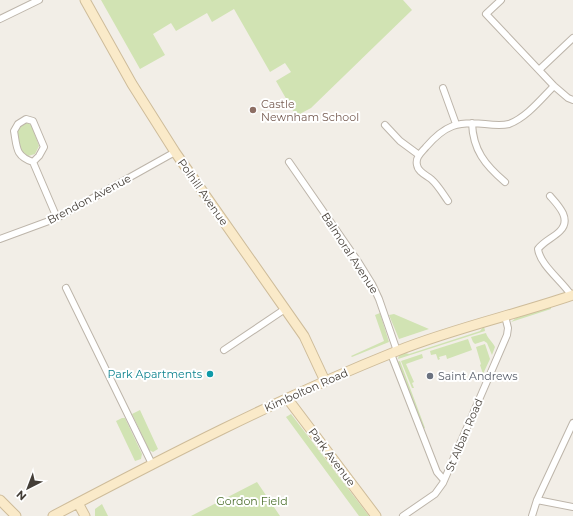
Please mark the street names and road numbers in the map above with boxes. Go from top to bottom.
street label: Polhill Avenue [175,156,231,228]
street label: Brendon Avenue [45,171,134,227]
street label: Balmoral Avenue [318,210,382,297]
street label: Kimbolton Road [262,365,350,415]
street label: St Alban Road [442,396,486,474]
street label: Park Avenue [305,425,359,489]

